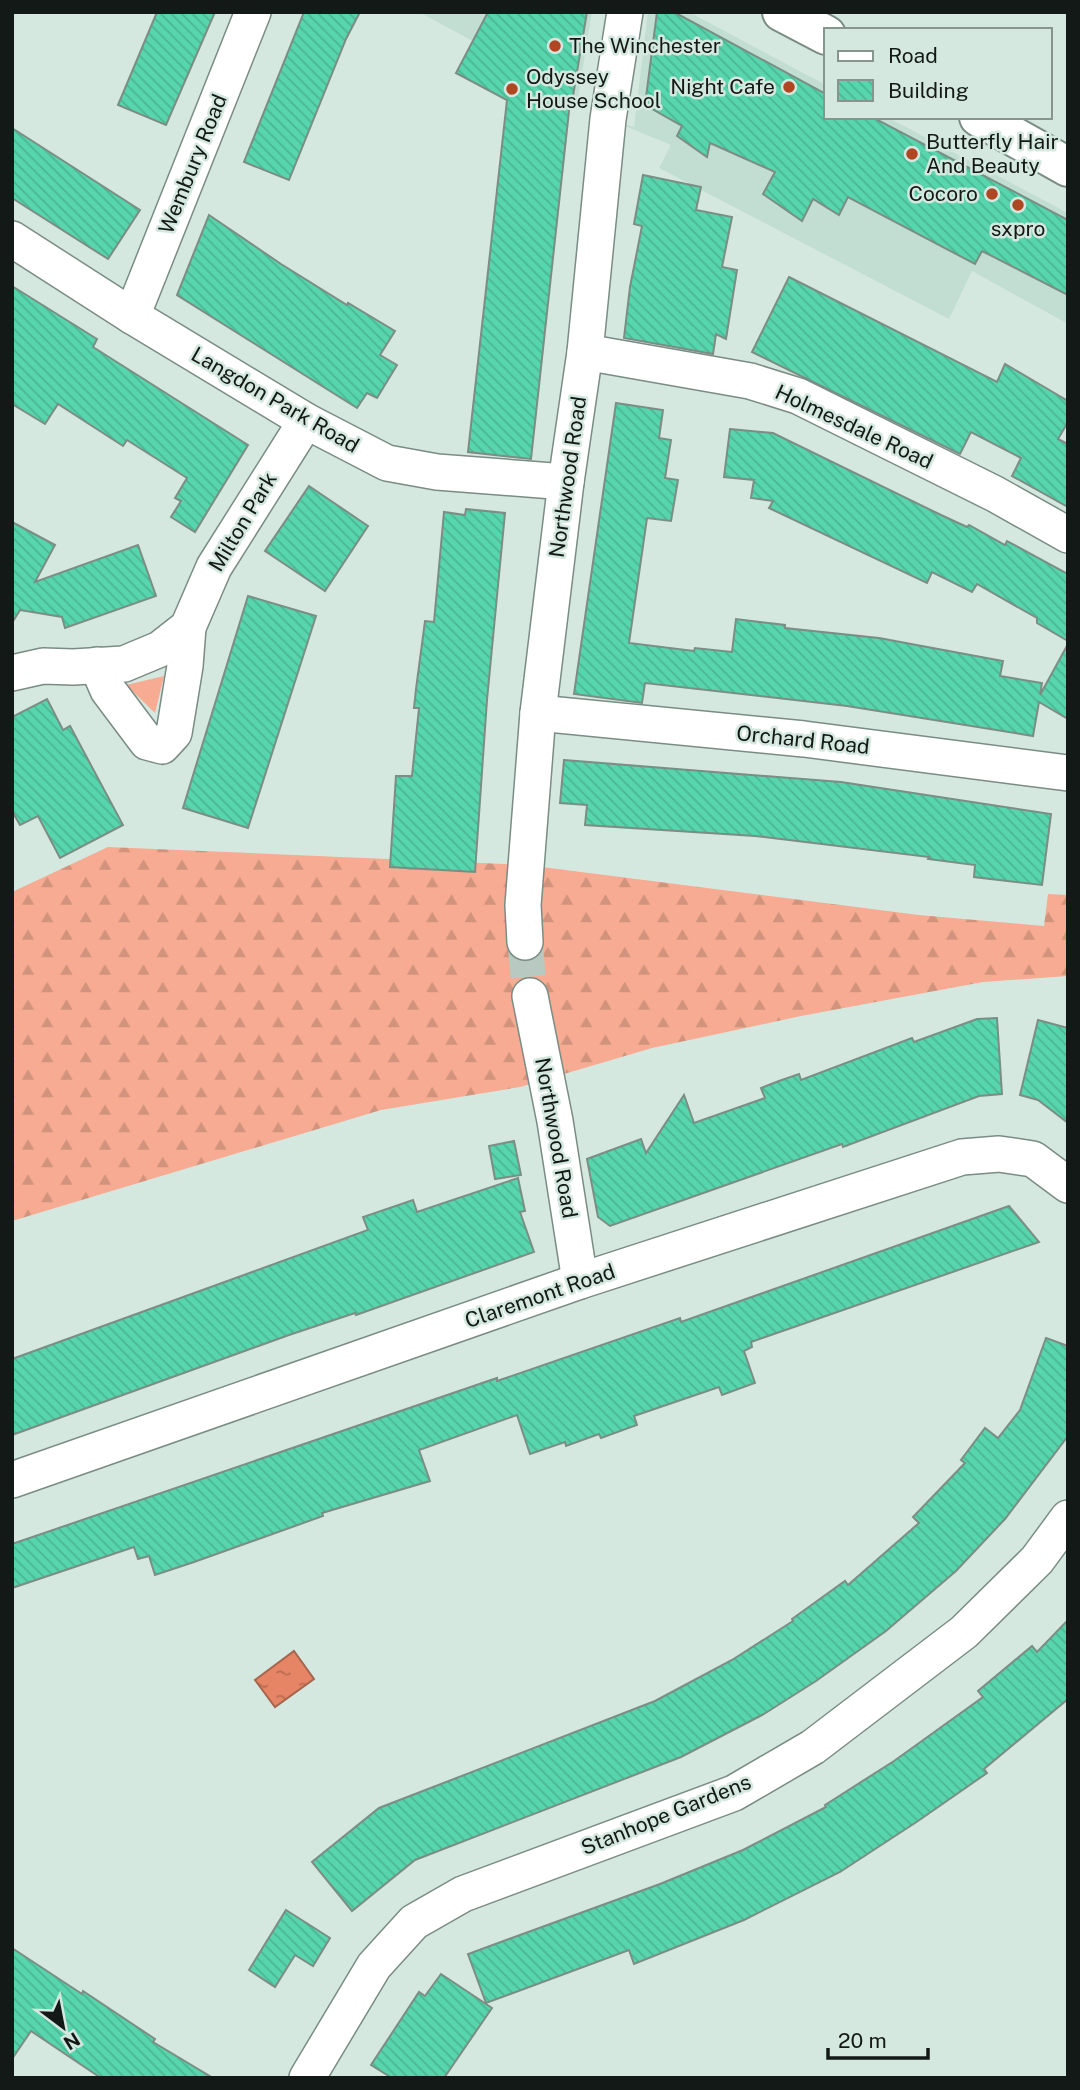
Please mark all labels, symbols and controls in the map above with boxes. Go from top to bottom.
legend [824,28,1052,119]
place label: The Winchester [569,33,721,58]
marker: The Winchester [547,38,563,54]
text: Road [888,43,938,68]
place label: Odyssey House School [526,64,661,113]
place label: Night Cafe [670,74,775,99]
text: Building [888,78,969,103]
marker: Night Cafe [781,79,797,95]
marker: Odyssey House School [504,81,520,97]
street label: Wembury Road [153,90,232,237]
place label: Butterfly Hair And Beauty [926,129,1059,178]
marker: Butterfly Hair And Beauty [904,146,920,162]
place label: Cocoro [909,181,978,206]
marker: Cocoro [984,186,1000,202]
marker: sxpro [1010,197,1026,213]
place label: sxpro [991,216,1045,241]
street label: Langdon Park Road [187,341,364,458]
street label: Holmesdale Road [771,379,937,474]
street label: Northwood Road [544,395,591,559]
street label: Milton Park [203,467,282,576]
street label: Orchard Road [735,720,871,759]
street label: Northwood Road [530,1056,583,1220]
street label: Claremont Road [462,1258,618,1333]
street label: Stanhope Gardens [577,1769,754,1860]
north arrow [28,1992,98,2062]
scale bar [828,2016,928,2060]
text: N [60,2028,84,2055]
text: 20 m [838,2028,887,2053]

